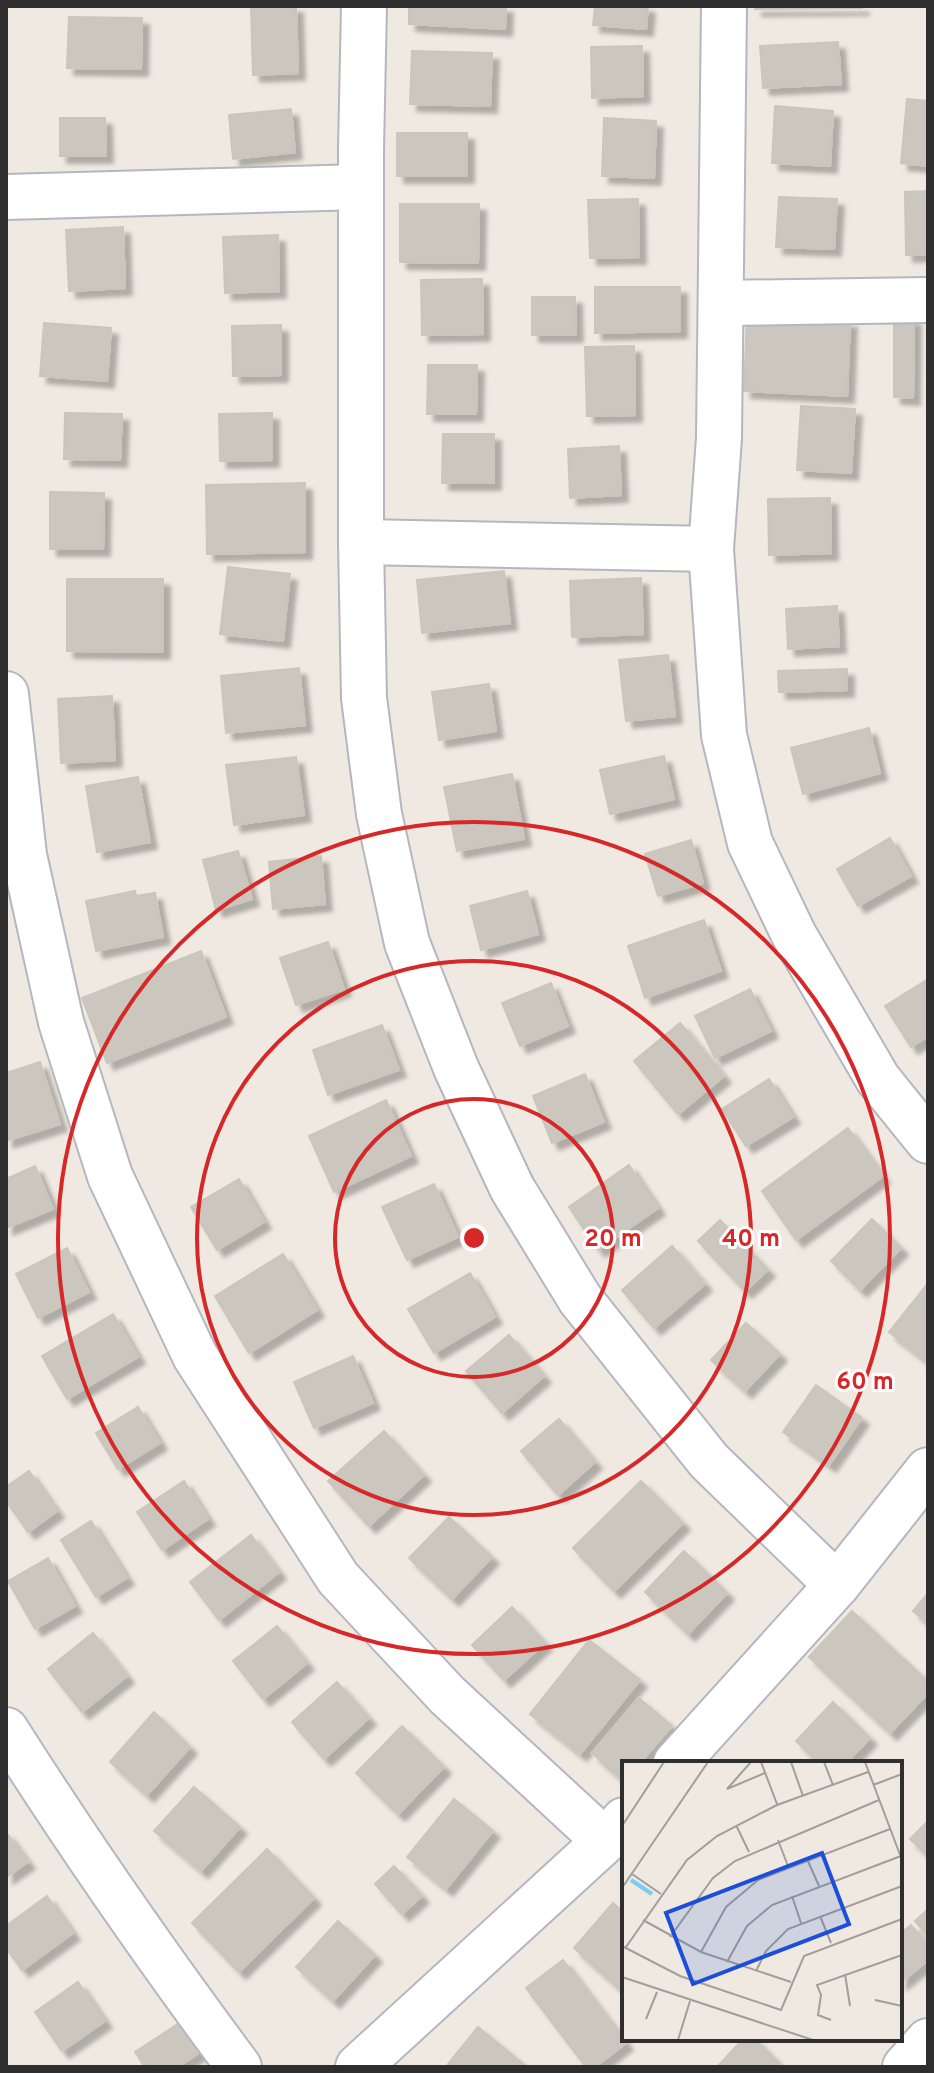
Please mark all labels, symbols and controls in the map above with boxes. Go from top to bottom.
centre of rings [460,1224,488,1252]
text: 20 m [584,1225,642,1255]
text: 40 m [722,1225,780,1255]
text: 60 m [836,1368,894,1398]
inset map [622,1761,902,2041]

